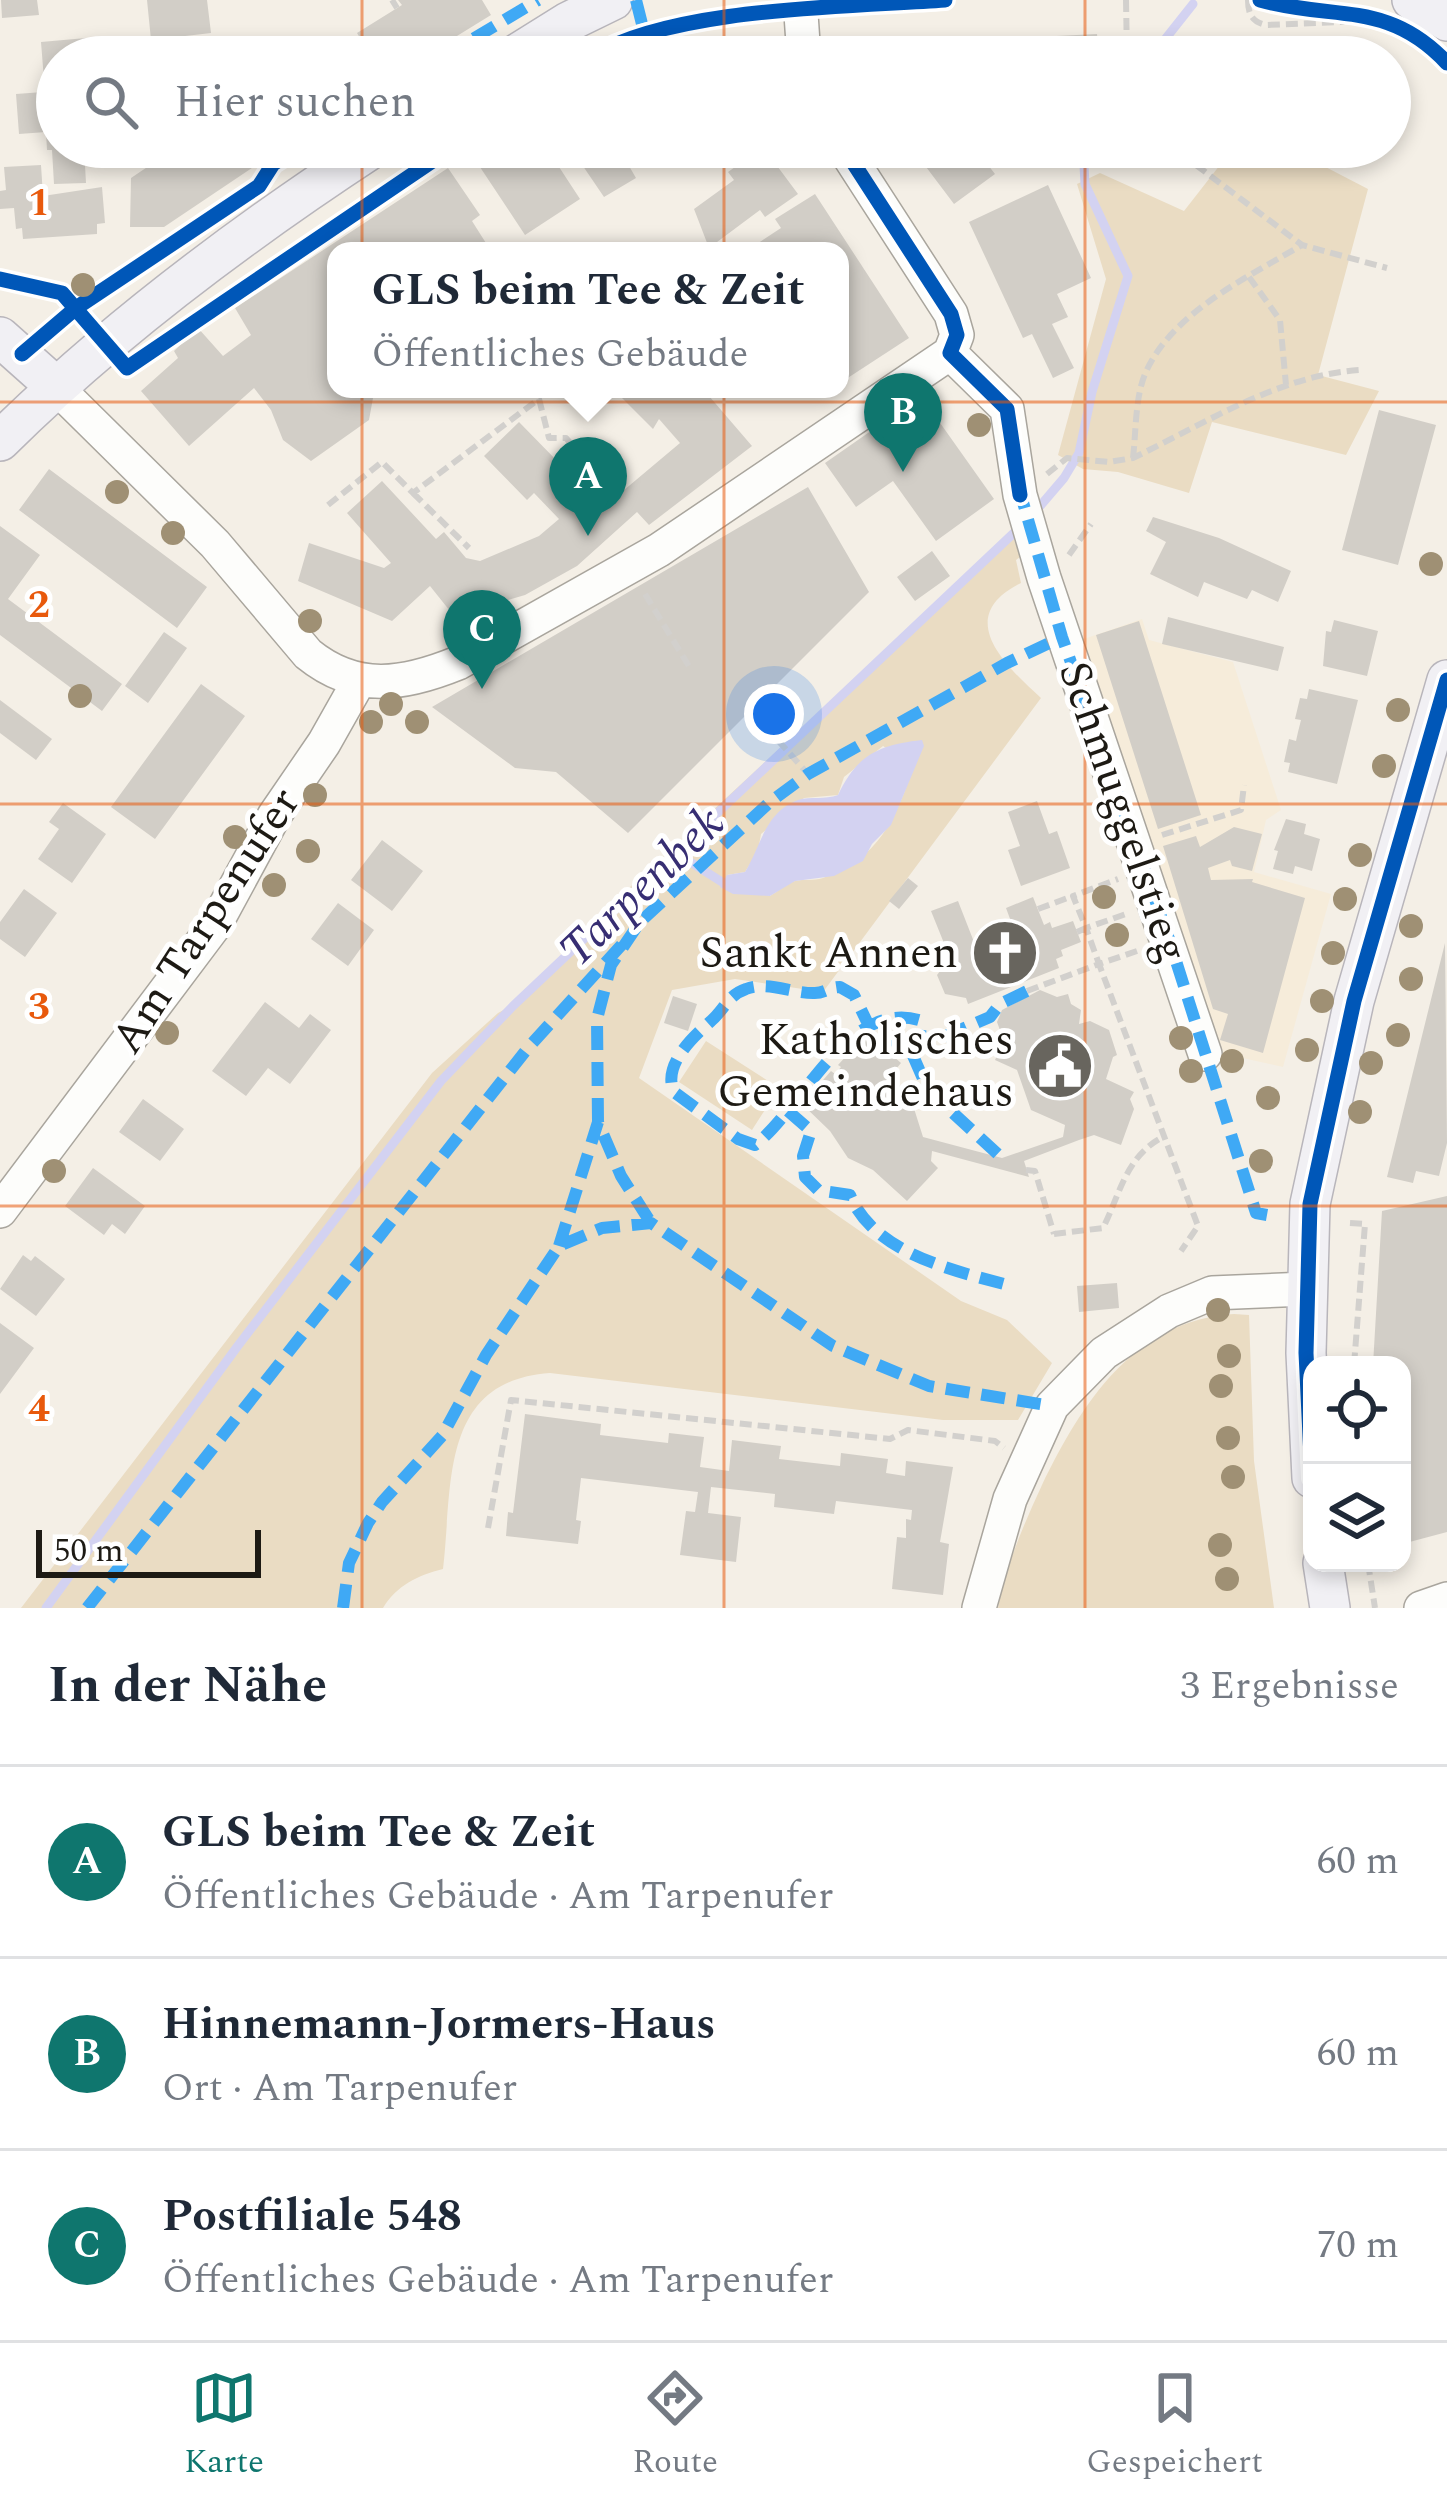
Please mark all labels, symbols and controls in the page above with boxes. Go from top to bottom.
search box [36,36,1411,168]
text: Hier suchen [174,68,416,137]
icon: search [78,69,144,135]
text: 1 [28,174,50,233]
popup [327,242,849,398]
text: GLS beim Tee & Zeit [371,256,805,325]
text: Öffentliches Gebäude [371,325,748,384]
pin: B [864,373,942,472]
pin: A [549,437,627,536]
text: 2 [28,576,50,635]
pin: C [443,590,521,689]
street label: Schmuggelstieg [1039,652,1207,972]
your location [744,684,804,744]
street label: Am Tarpenufer [94,774,318,1068]
water label: Tarpenbek [542,789,742,985]
church icon: Sankt Annen [970,918,1040,988]
place label: Sankt Annen [700,919,958,988]
text: 3 [28,978,50,1037]
place label: Katholisches Gemeindehaus [717,1006,1014,1127]
public building icon: Katholisches Gemeindehaus [1025,1031,1095,1101]
map controls [1303,1356,1411,1572]
button: locate [1303,1356,1411,1464]
text: 4 [28,1380,50,1439]
button: layers [1303,1464,1411,1572]
scale bar [36,1524,261,1577]
text: 50 m [54,1526,124,1576]
text: In der Nähe [48,1647,327,1725]
text: 3 Ergebnisse [1180,1657,1399,1716]
text: GLS beim Tee & Zeit [162,1798,595,1867]
text: A [72,1832,102,1891]
text: 60 m [1317,1832,1399,1891]
text: Öffentliches Gebäude · Am Tarpenufer [162,1867,833,1926]
text: Hinnemann-Jormers-Haus [162,1990,716,2059]
text: B [73,2024,101,2083]
text: 60 m [1317,2024,1399,2083]
text: Ort · Am Tarpenufer [162,2059,517,2118]
text: Postfiliale 548 [162,2182,462,2251]
text: C [73,2216,101,2275]
text: 70 m [1317,2216,1399,2275]
text: Öffentliches Gebäude · Am Tarpenufer [162,2251,833,2310]
tab: Karte [184,2365,264,2487]
tab: Route [632,2365,718,2487]
tab: Gespeichert [1086,2365,1263,2487]

